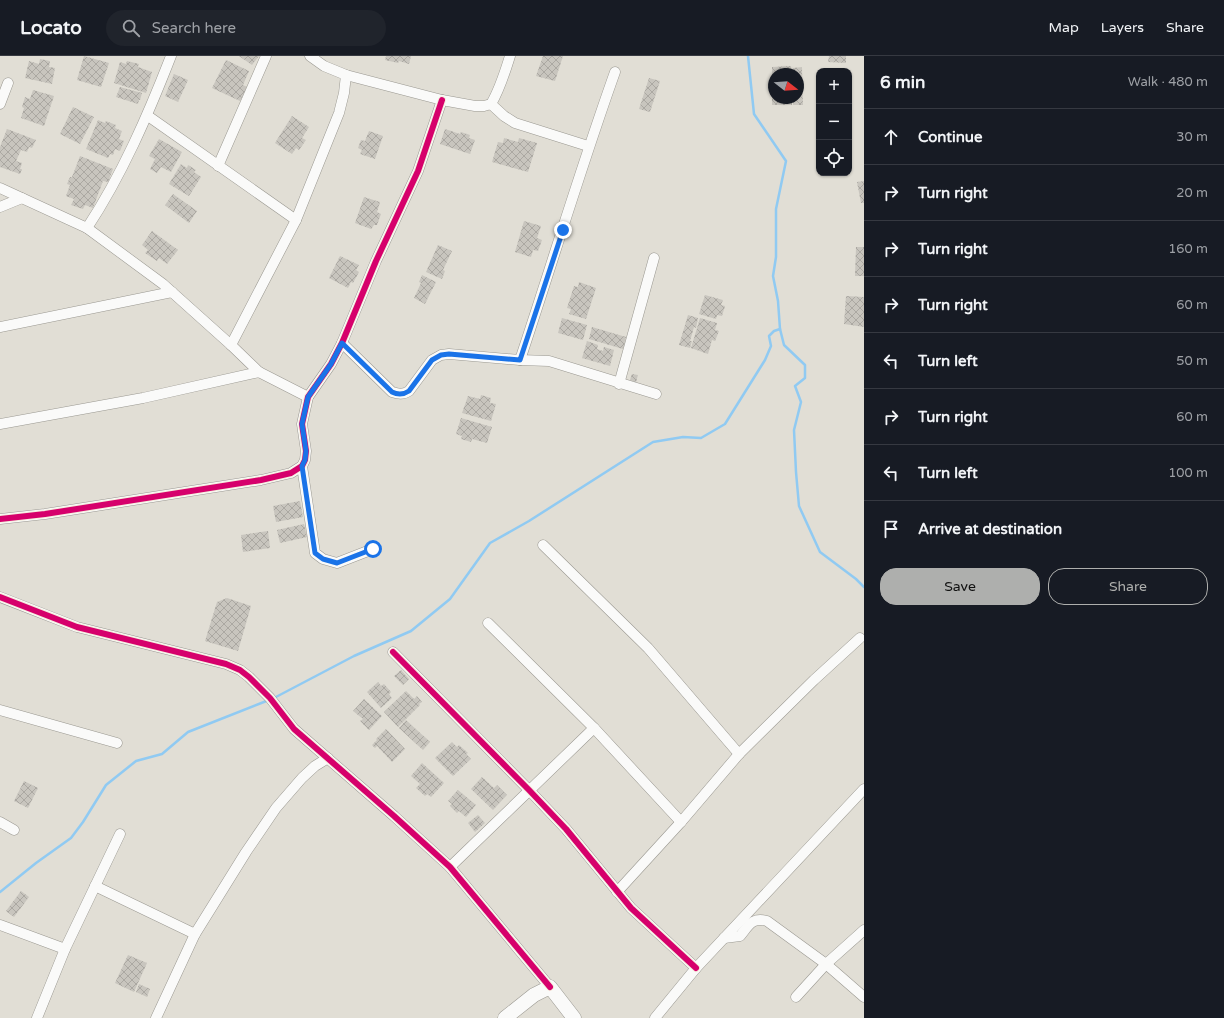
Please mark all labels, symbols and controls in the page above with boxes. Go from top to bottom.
search box [106,10,386,46]
text: Locato [20,17,82,39]
icon: search [120,17,142,39]
text: Search here [152,19,236,37]
text: Map [1049,19,1079,36]
text: Layers [1101,19,1144,36]
text: Share [1166,19,1204,36]
north arrow [768,68,804,104]
map controls [816,68,852,176]
button: + [816,68,852,104]
text: 6 min [880,72,925,93]
text: Walk · 480 m [1128,74,1208,90]
button: − [816,104,852,140]
icon: ahead [880,126,902,148]
text: Continue [918,128,982,146]
text: 30 m [1176,129,1208,145]
button: locate [816,140,852,176]
icon: right [880,182,902,204]
text: Turn right [918,184,988,202]
text: 20 m [1176,185,1208,201]
route end [554,221,572,239]
icon: right [880,238,902,260]
text: Turn right [918,240,988,258]
text: 160 m [1168,241,1208,257]
icon: right [880,294,902,316]
text: Turn right [918,296,988,314]
text: 60 m [1176,297,1208,313]
icon: left [880,350,902,372]
text: Turn left [918,352,978,370]
text: 50 m [1176,353,1208,369]
icon: right [880,406,902,428]
text: Turn right [918,408,988,426]
text: 60 m [1176,409,1208,425]
icon: left [880,462,902,484]
text: Turn left [918,464,978,482]
text: 100 m [1168,465,1208,481]
icon: arrive [880,518,902,540]
text: Arrive at destination [918,520,1062,538]
route start [364,540,382,558]
button: Save [880,568,1040,605]
button: Share [1048,568,1208,605]

